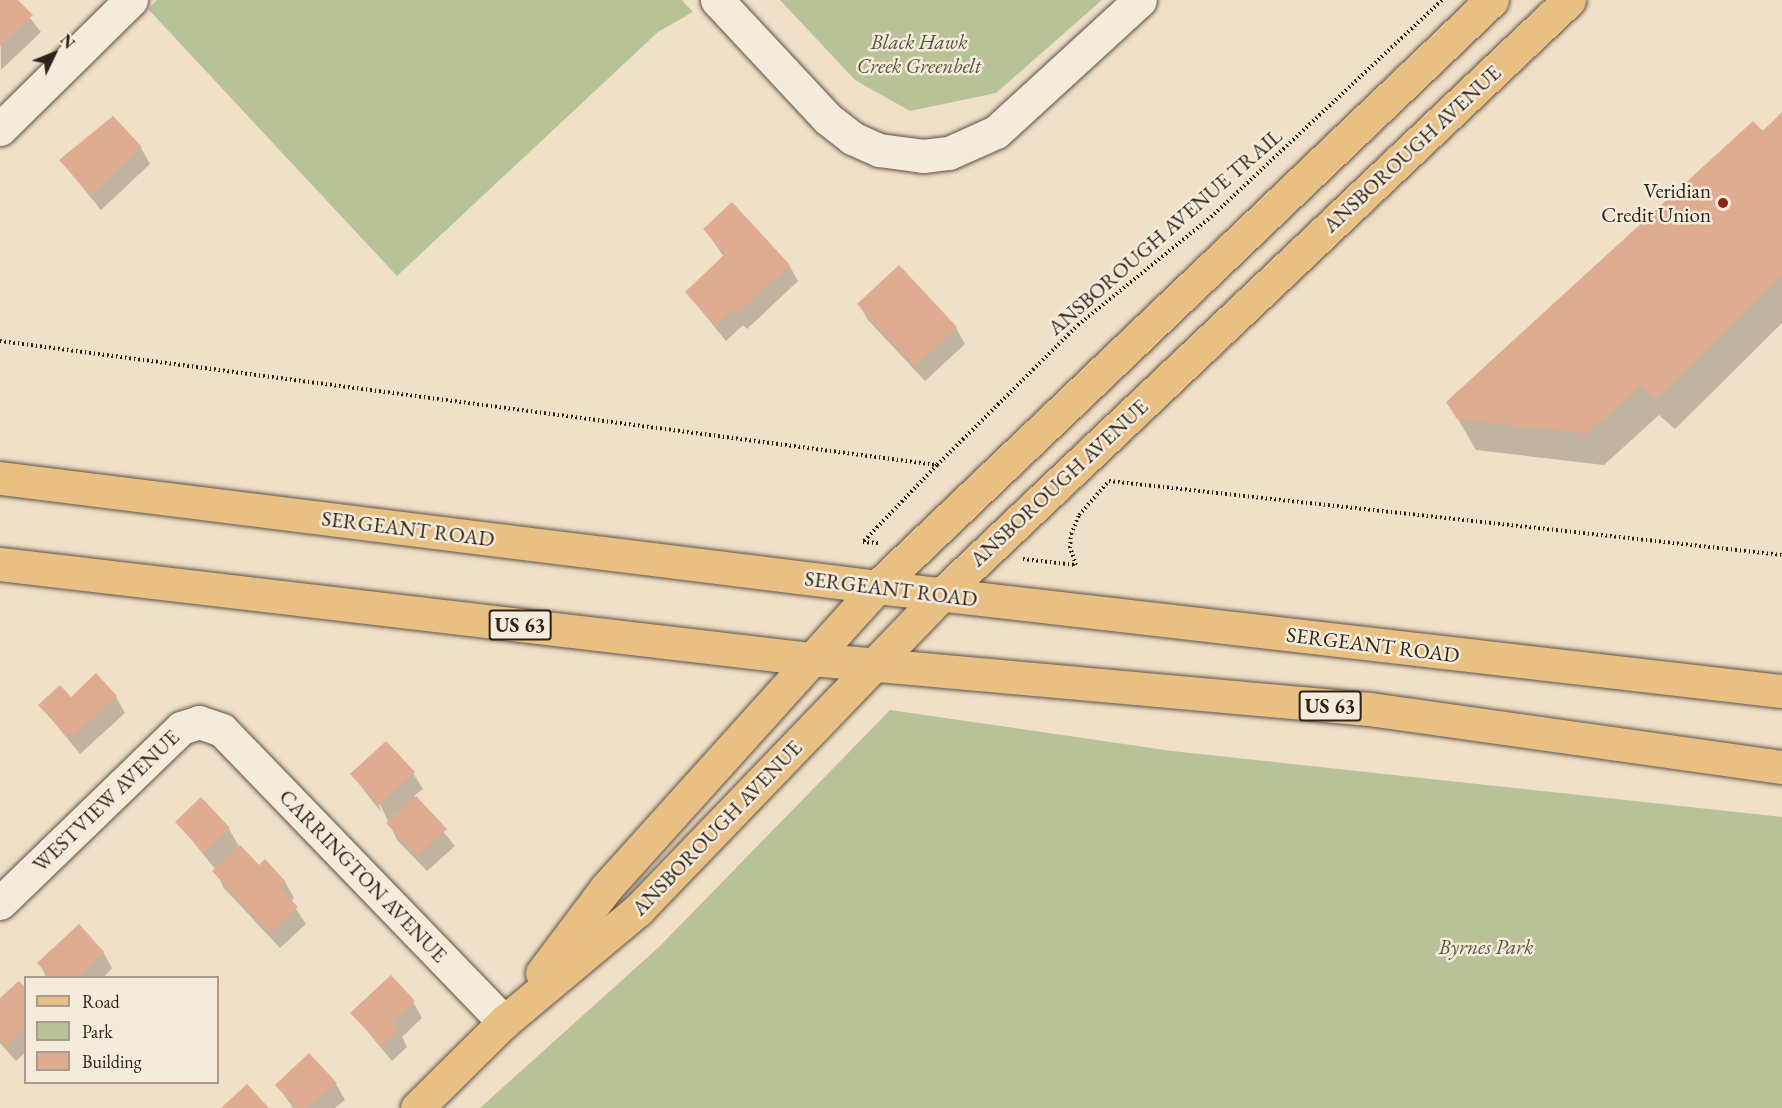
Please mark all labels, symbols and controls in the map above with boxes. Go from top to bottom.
north arrow [24,24,84,84]
text: N [55,29,80,53]
park label: Black Hawk Creek Greenbelt [857,29,981,79]
street label: ANSBOROUGH AVENUE [1318,60,1506,238]
street label: ANSBOROUGH AVENUE TRAIL [1043,123,1287,341]
place label: Veridian Credit Union [1601,178,1711,228]
marker: Veridian Credit Union [1716,196,1730,210]
street label: ANSBOROUGH AVENUE [965,394,1153,572]
street label: SERGEANT ROAD [320,506,496,552]
street label: SERGEANT ROAD [803,566,979,612]
road number: US 63 [488,608,552,642]
street label: SERGEANT ROAD [1285,622,1461,668]
road number: US 63 [1298,689,1362,723]
street label: WESTVIEW AVENUE [28,725,184,877]
street label: ANSBOROUGH AVENUE [627,735,807,921]
street label: CARRINGTON AVENUE [274,784,452,968]
park label: Byrnes Park [1438,934,1534,960]
legend [24,976,219,1084]
text: Road [82,990,120,1013]
text: Park [82,1020,113,1043]
text: Building [82,1050,142,1073]

